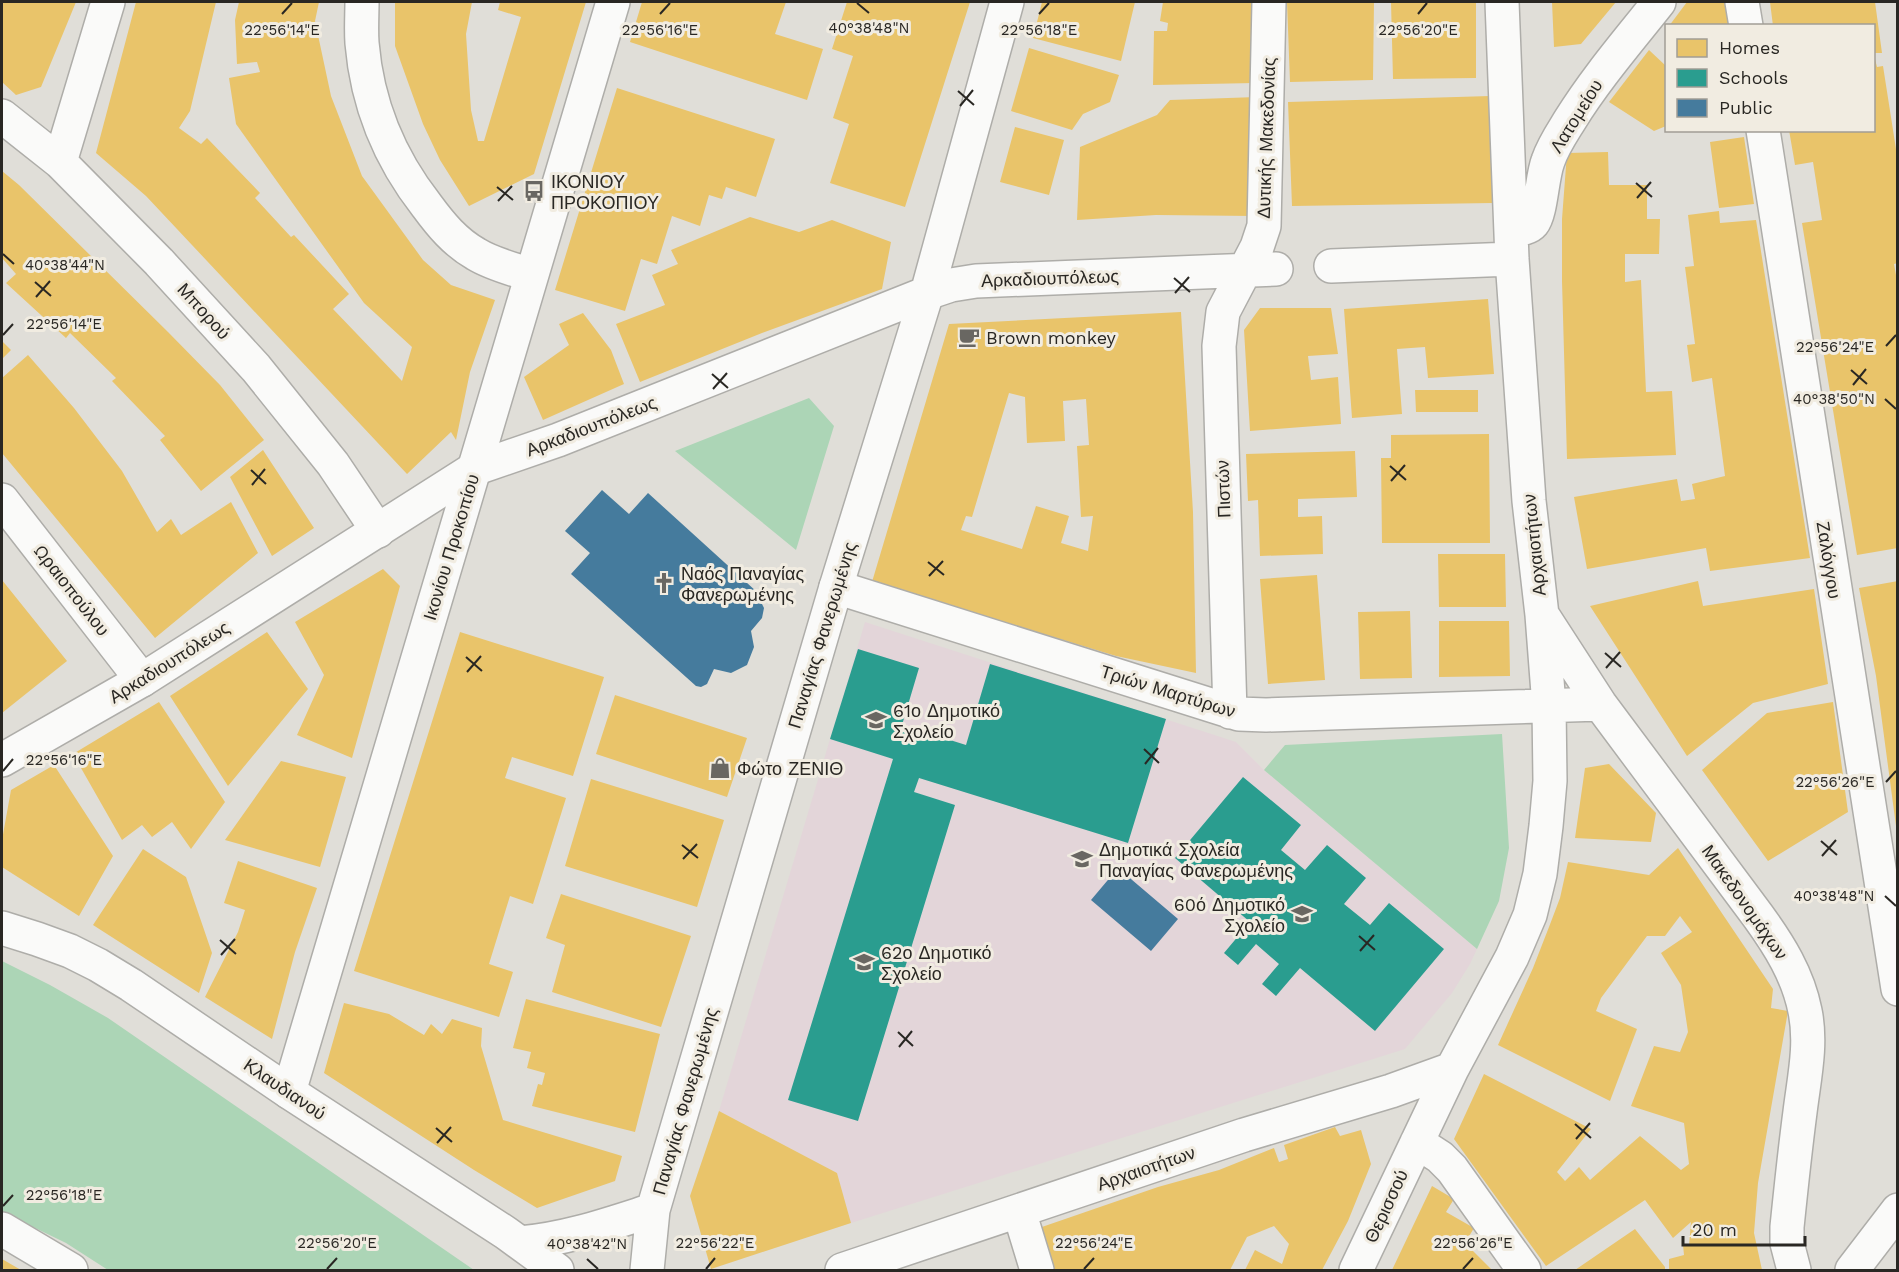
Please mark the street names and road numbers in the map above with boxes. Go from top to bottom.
street label: Δυτικής Μακεδονίας [1253,57,1279,219]
street label: Λατομείου [1545,76,1607,156]
street label: Αρκαδιουπόλεως [981,265,1120,291]
street label: Μπορού [173,279,235,343]
street label: Αρκαδιουπόλεως [523,391,659,461]
street label: Πιστών [1211,460,1235,518]
street label: Ικονίου Προκοπίου [419,471,483,623]
street label: Αρχαιοτήτων [1518,493,1550,597]
street label: Ζαλόγγου [1813,520,1845,600]
street label: Παναγίας Φανερωμένης [784,539,860,731]
street label: Ωραιοπούλου [30,540,114,640]
street label: Αρκαδιουπόλεως [105,616,233,707]
street label: Τριών Μαρτύρων [1098,660,1238,722]
street label: Μακεδονομάχων [1698,841,1792,963]
street label: Παναγίας Φανερωμένης [648,1005,722,1197]
street label: Κλαυδιανού [240,1054,330,1124]
street label: Αρχαιοτήτων [1094,1141,1198,1195]
street label: Θερισσού [1360,1166,1412,1246]

